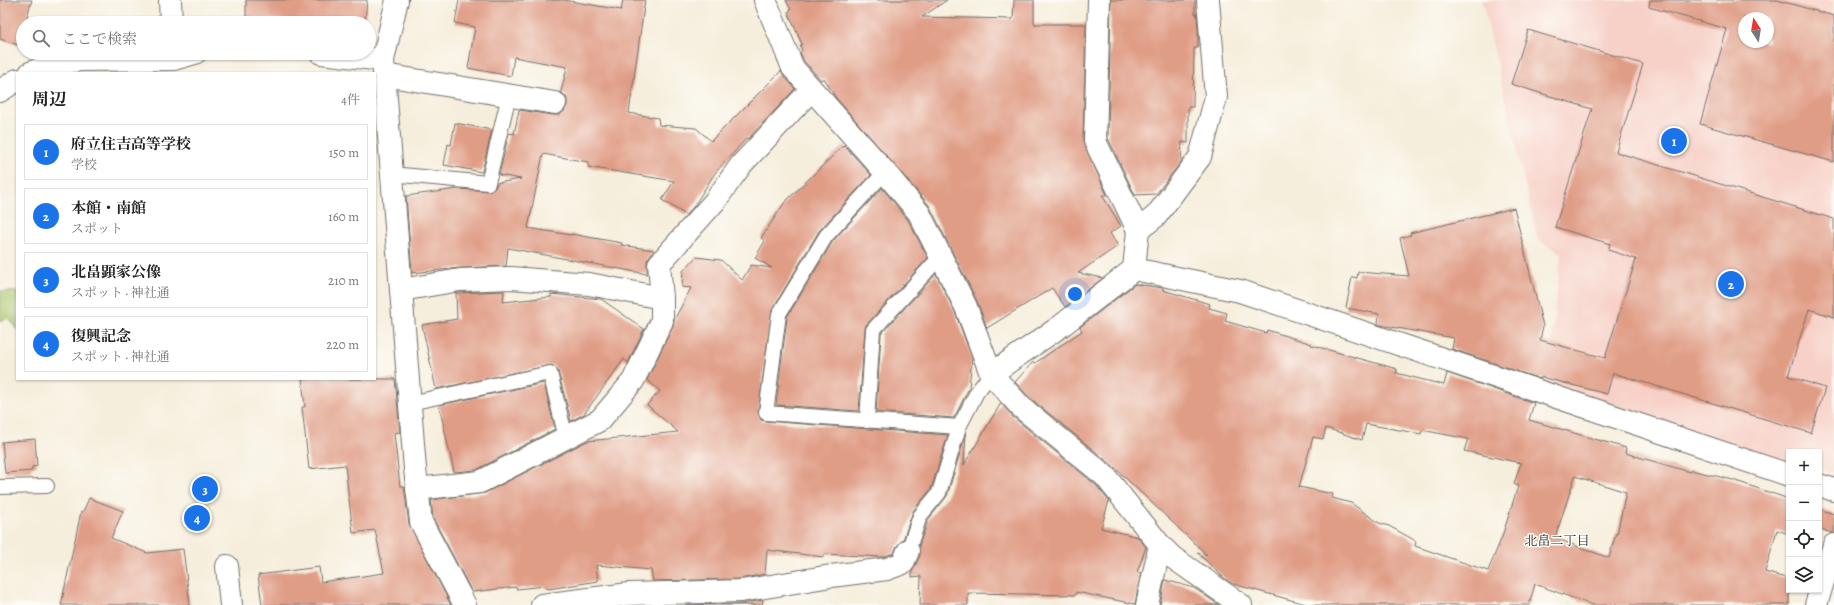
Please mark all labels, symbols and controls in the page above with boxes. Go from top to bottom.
north arrow [1738,12,1774,48]
search box [16,16,376,60]
icon: search [30,27,52,49]
text: ここで検索 [62,29,137,49]
text: 周辺 [32,88,66,111]
text: 4件 [341,91,360,108]
pin: 1 [1661,126,1687,156]
text: 府立住吉高等学校 [71,134,191,154]
text: 1 [44,144,48,161]
text: 150 m [329,144,359,161]
text: 学校 [71,156,97,173]
text: 本館・南館 [71,198,146,218]
text: 2 [43,208,49,225]
text: 160 m [328,208,359,225]
text: スポット [71,220,123,237]
text: 北畠顕家公像 [71,262,161,282]
pin: 2 [1718,269,1744,299]
text: 3 [43,272,49,289]
text: 210 m [328,272,359,289]
text: スポット · 神社通 [71,284,170,301]
your location [1065,284,1085,304]
text: 復興記念 [71,326,131,346]
text: 4 [43,336,49,353]
text: 220 m [326,336,359,353]
text: スポット · 神社通 [71,348,170,365]
map controls [1786,449,1822,593]
button: + [1786,449,1822,485]
pin: 3 [192,474,218,504]
button: − [1786,485,1822,521]
pin: 4 [184,503,210,533]
button: locate [1786,521,1822,557]
district label: 北畠二丁目 [1524,532,1590,549]
button: layers [1786,557,1822,593]

